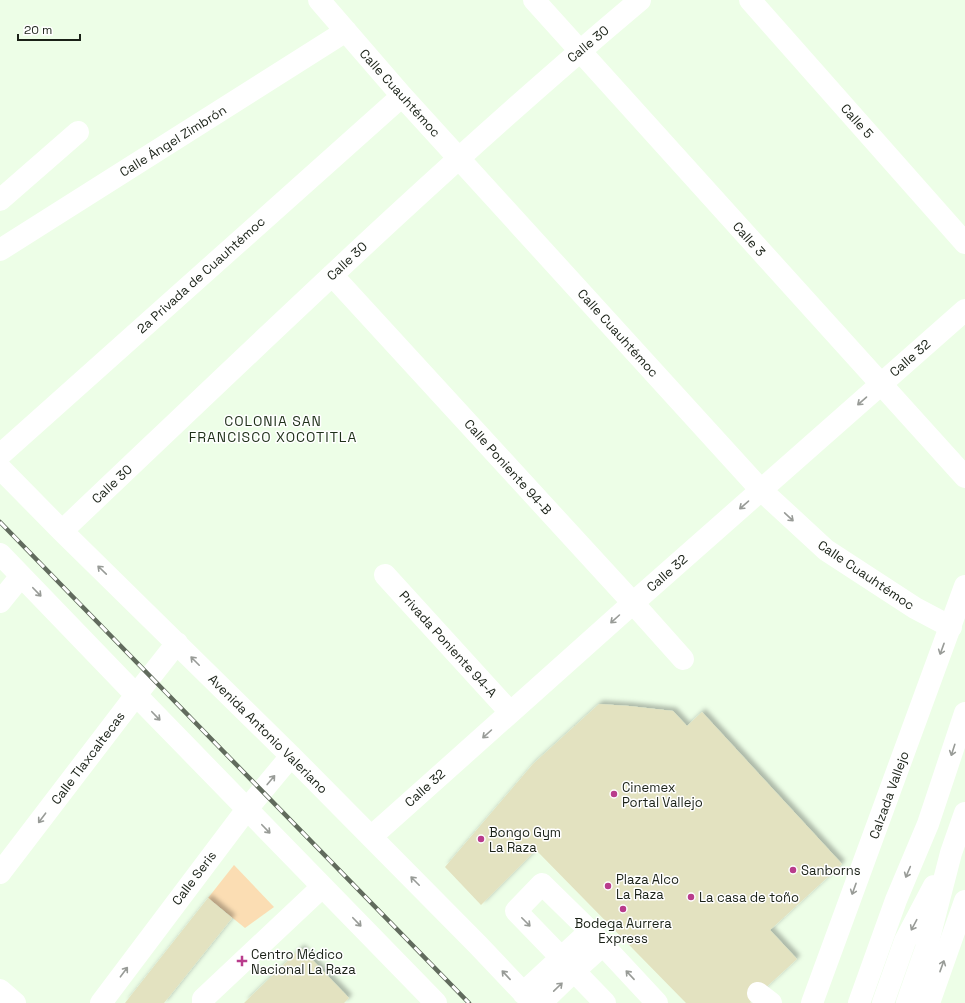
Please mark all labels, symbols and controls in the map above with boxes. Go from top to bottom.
scale bar [18,16,80,42]
text: 20 m [24,22,52,38]
street label: Calle 30 [564,22,612,66]
street label: Calle Cuauhtémoc [356,45,444,141]
street label: Calle 5 [837,100,877,142]
street label: Calle Ángel Zimbrón [116,101,230,181]
street label: 2a Privada de Cuauhtémoc [133,213,269,337]
street label: Calle 3 [729,218,769,260]
street label: Calle 30 [323,238,371,284]
street label: Calle Cuauhtémoc [574,285,662,381]
street label: Calle 32 [886,335,934,380]
one-way arrow [857,396,868,405]
district label: COLONIA SAN FRANCISCO XOCOTITLA [189,412,357,446]
street label: Calle Poniente 94-B [461,416,555,518]
street label: Calle 30 [88,461,136,507]
one-way arrow [739,501,749,510]
one-way arrow [784,512,794,521]
street label: Calle Cuauhtémoc [814,536,918,614]
street label: Calle 32 [643,550,691,595]
one-way arrow [97,565,107,575]
one-way arrow [32,587,42,597]
street label: Privada Poniente 94-A [395,587,501,701]
one-way arrow [610,614,620,624]
one-way arrow [938,643,946,655]
one-way arrow [190,656,200,666]
street label: Avenida Antonio Valeriano [205,671,331,797]
street label: Calle Tlaxcaltecas [47,708,129,808]
one-way arrow [151,711,161,721]
one-way arrow [481,729,492,738]
one-way arrow [948,744,956,756]
street label: Calzada Vallejo [865,749,913,841]
street label: Calle 32 [401,765,449,811]
one-way arrow [267,774,276,785]
place label: Cinemex Portal Vallejo [622,779,703,811]
marker: Cinemex Portal Vallejo [609,789,619,799]
one-way arrow [38,812,46,823]
one-way arrow [261,824,271,834]
place label: Bongo Gym La Raza [489,824,561,856]
marker: Bongo Gym La Raza [476,834,486,844]
street label: Calle Seris [168,847,220,909]
place label: Sanborns [801,862,861,879]
marker: Sanborns [788,865,798,875]
one-way arrow [904,865,911,877]
place label: Plaza Alco La Raza [616,871,679,903]
one-way arrow [410,876,420,886]
marker: Plaza Alco La Raza [603,881,613,891]
one-way arrow [849,883,857,895]
place label: La casa de toño [699,889,799,906]
marker: La casa de toño [686,892,696,902]
marker: Bodega Aurrera Express [618,904,628,914]
place label: Bodega Aurrera Express [574,915,672,947]
one-way arrow [352,917,362,927]
one-way arrow [521,917,531,927]
one-way arrow [909,918,917,930]
place label: Centro Médico Nacional La Raza [251,946,356,978]
marker: Centro Médico Nacional La Raza [236,955,248,967]
one-way arrow [939,960,946,973]
one-way arrow [120,966,128,977]
one-way arrow [626,969,635,980]
one-way arrow [501,970,511,980]
one-way arrow [553,982,563,992]

